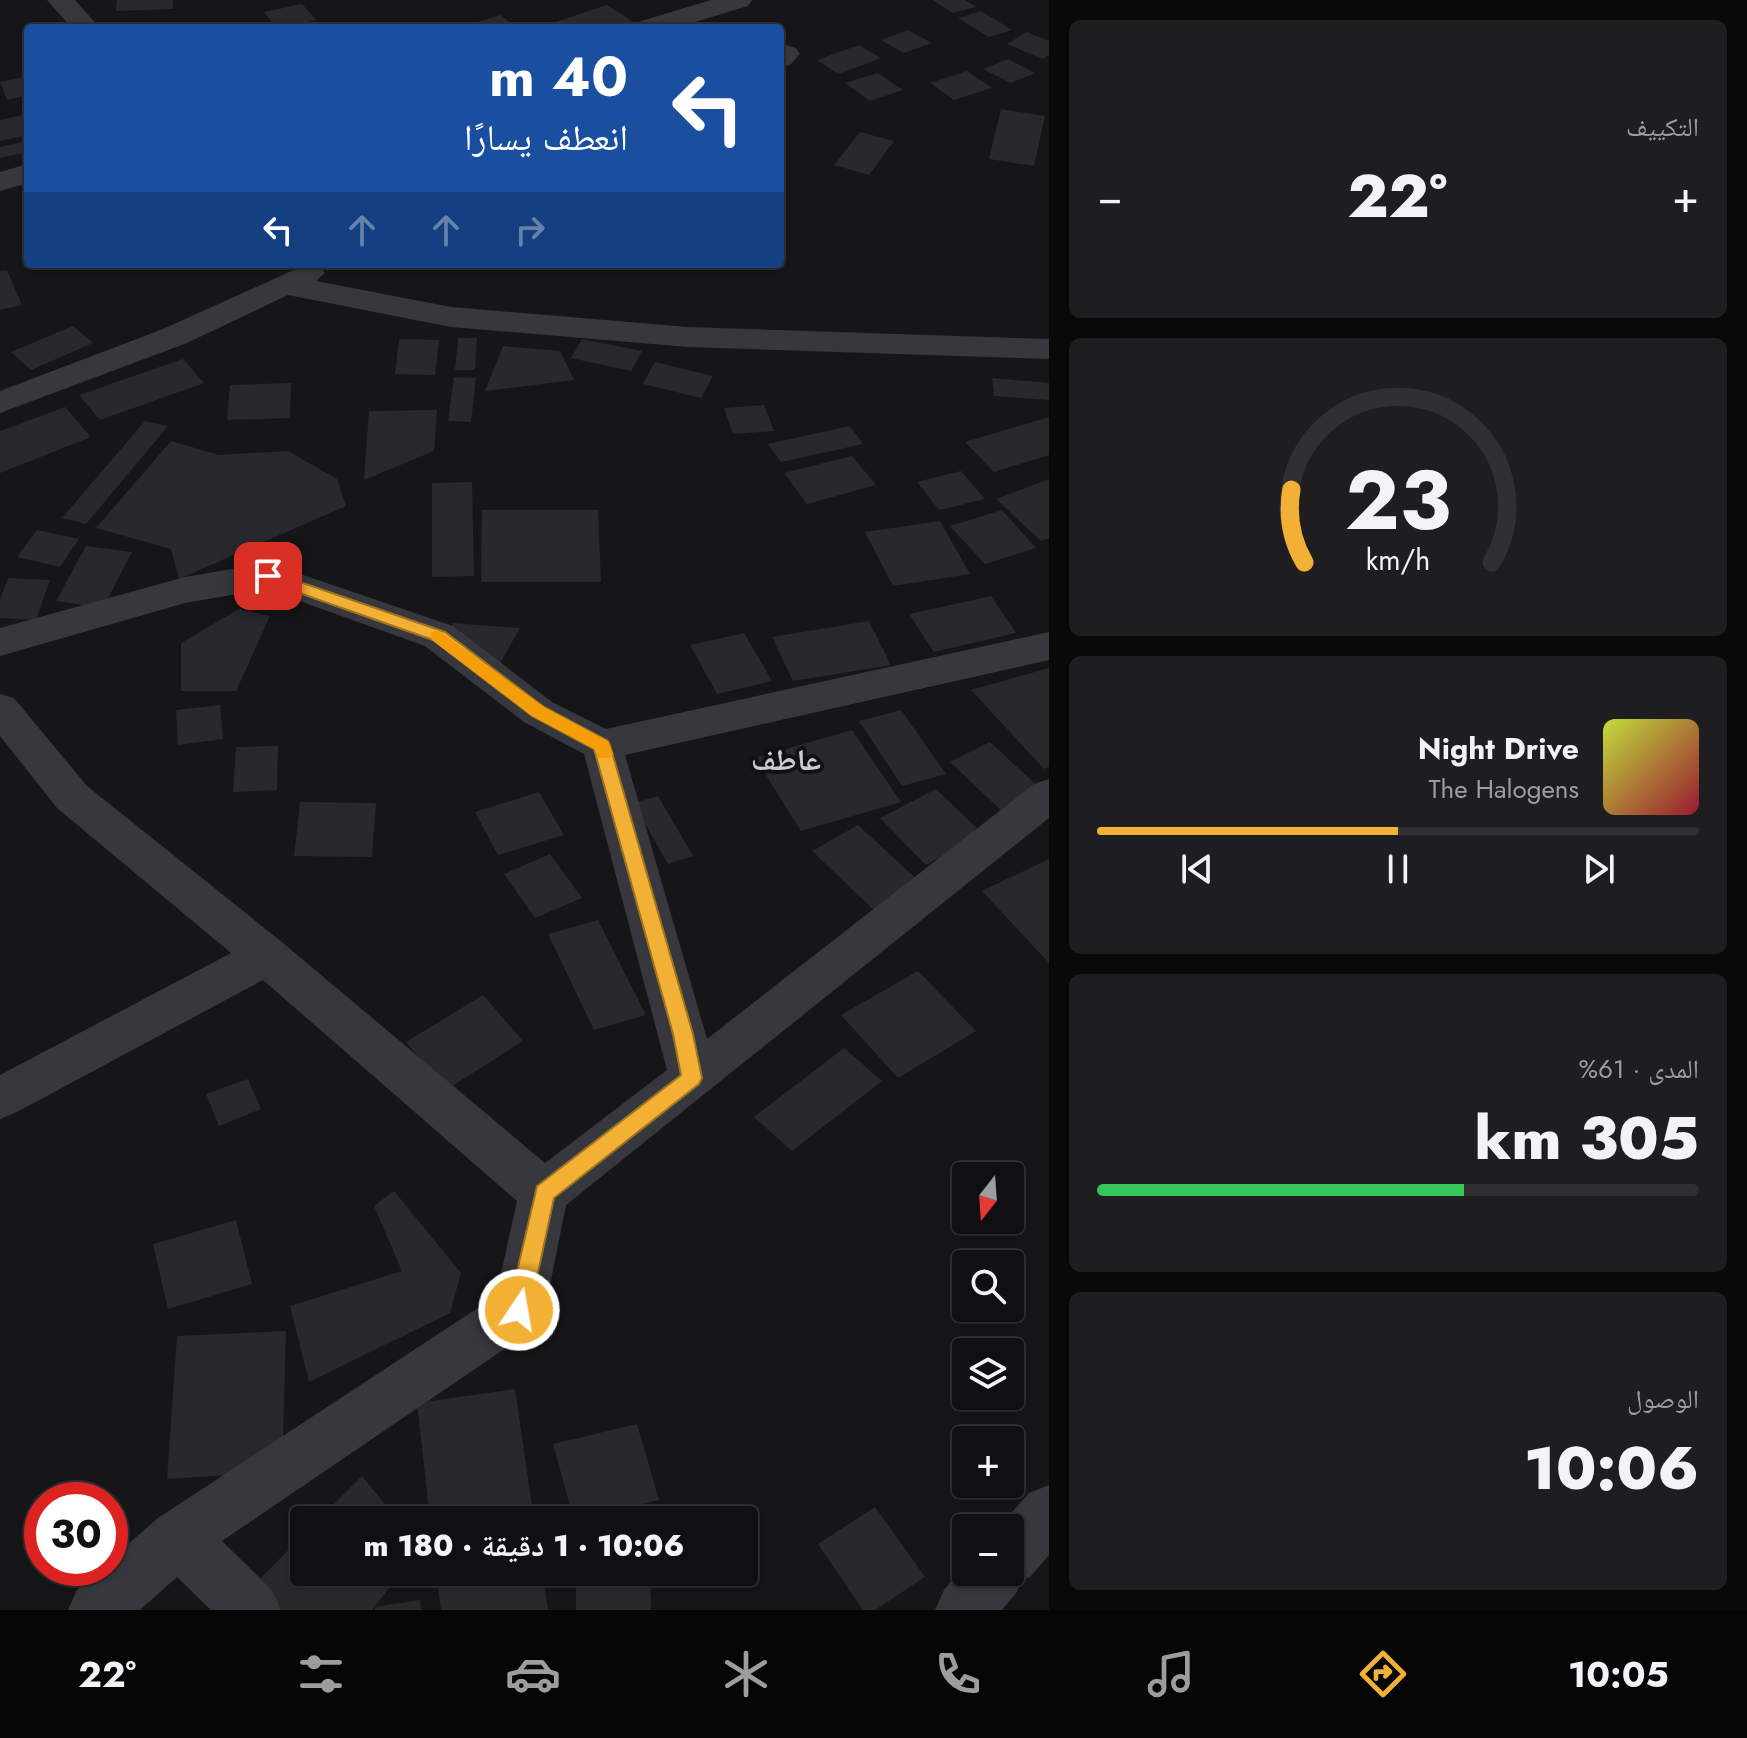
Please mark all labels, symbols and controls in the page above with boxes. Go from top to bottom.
text: 40 m [489,36,628,117]
icon: left [656,56,760,160]
text: التكييف [1626,108,1699,146]
text: انعطف يسارًا [464,111,628,163]
text: 22° [1347,153,1447,240]
text: − [1097,165,1123,229]
text: + [1672,165,1699,229]
icon: left [256,208,300,252]
icon: ahead [340,208,384,252]
icon: ahead [424,208,468,252]
icon: right [508,208,552,252]
text: 23 [1345,440,1451,560]
text: km/h [1366,539,1430,581]
pin [234,542,302,610]
icon: arrive [246,554,290,598]
text: Night Drive [1418,727,1579,770]
district label: عاطف [751,738,821,781]
text: The Halogens [1428,770,1579,808]
icon: previous [1175,847,1219,891]
icon: pause [1376,847,1420,891]
icon: next [1577,847,1621,891]
text: المدى · 61% [1579,1050,1699,1088]
text: 305 km [1474,1095,1699,1182]
north arrow [952,1162,1024,1234]
map controls [952,1162,1024,1586]
button: search [952,1250,1024,1322]
position arrow [477,1268,561,1352]
button: layers [952,1338,1024,1410]
text: الوصول [1627,1380,1699,1418]
text: 10:06 [1524,1425,1699,1512]
button: + [952,1426,1024,1498]
speed limit sign: 30 [24,1482,128,1586]
button: − [952,1514,1024,1586]
text: 10:06 · 1 دقيقة · 180 m [364,1524,684,1567]
icon: filters [293,1646,349,1702]
icon: car [505,1646,561,1702]
icon: climate [718,1646,774,1702]
icon: phone [930,1646,986,1702]
icon: music [1143,1646,1199,1702]
icon: directions [1355,1646,1411,1702]
text: 22° [78,1648,136,1700]
text: 10:05 [1568,1648,1669,1700]

